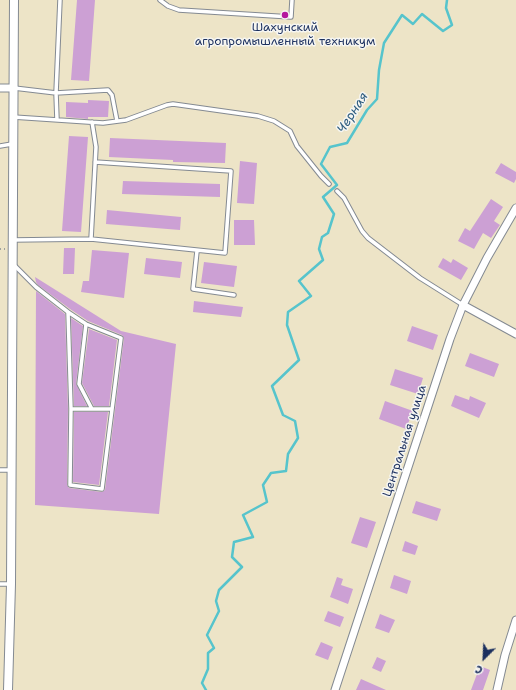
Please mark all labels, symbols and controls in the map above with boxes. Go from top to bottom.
marker: Шахунский агропромышленный техникум [280,10,290,20]
place label: Шахунский агропромышленный техникум [195,21,375,49]
water label: Черная [334,90,372,136]
street label: Центральная улица [380,383,430,499]
north arrow [464,638,504,678]
text: С [473,661,485,678]

